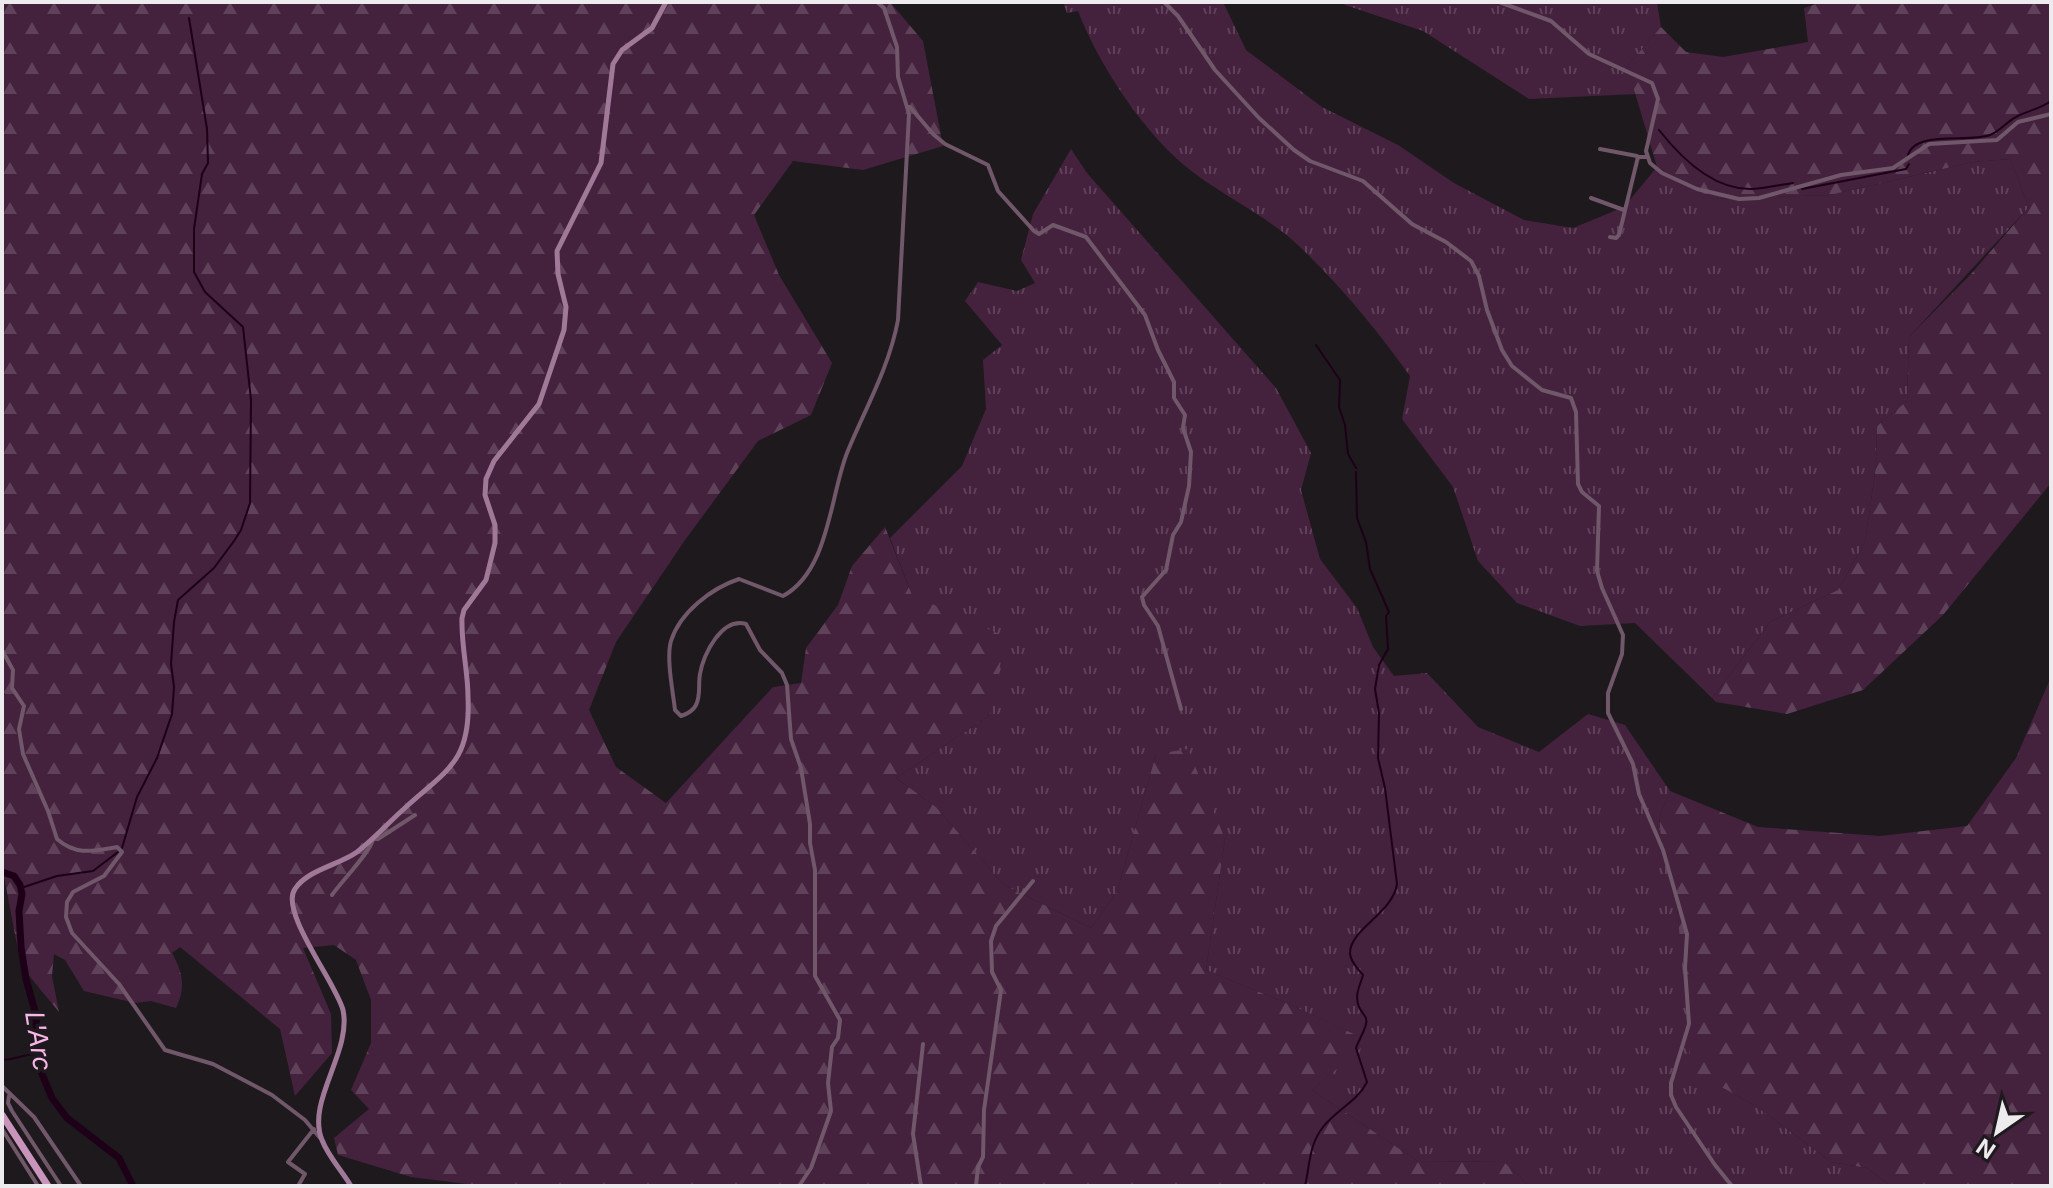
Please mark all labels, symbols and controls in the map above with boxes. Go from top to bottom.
water label: L'Arc [19,1009,59,1073]
north arrow [1957,1092,2037,1172]
text: N [1972,1133,2000,1164]

